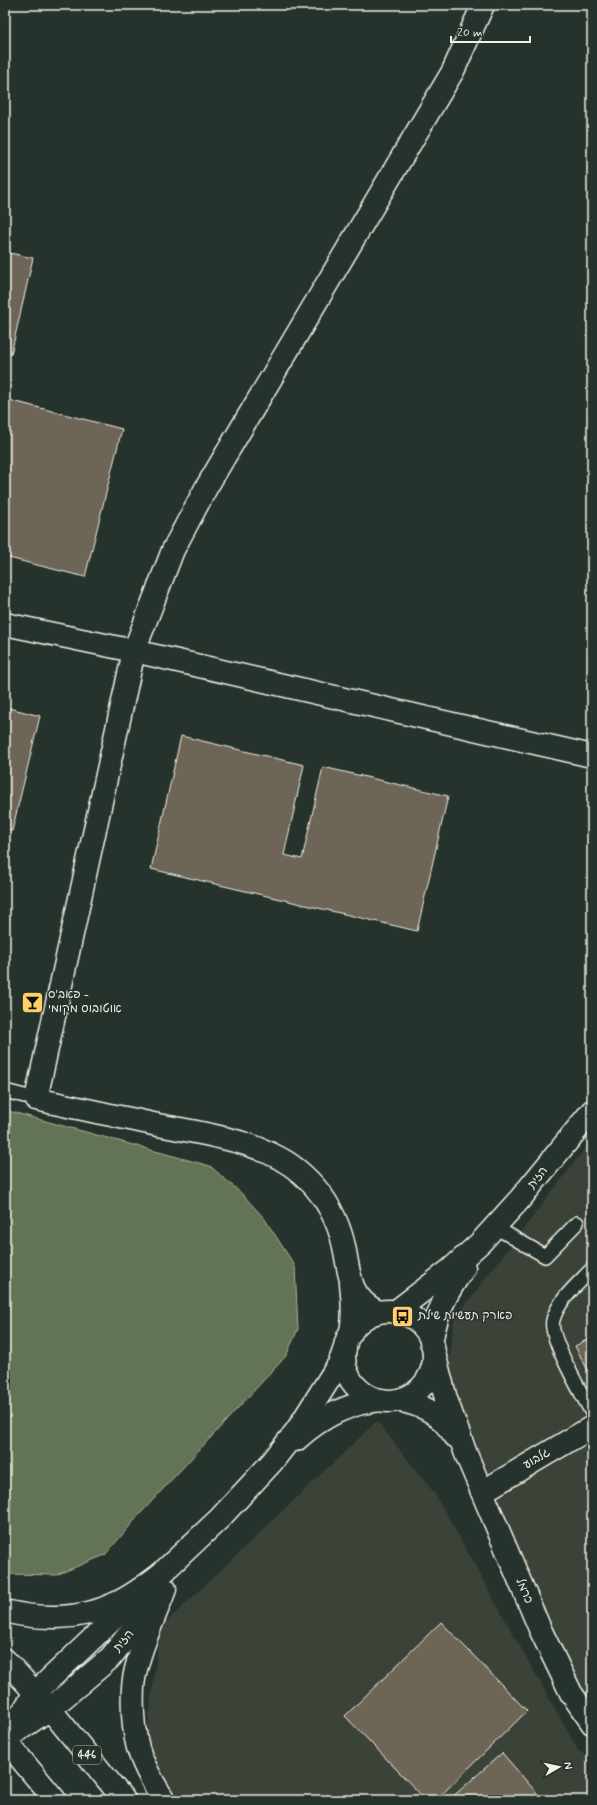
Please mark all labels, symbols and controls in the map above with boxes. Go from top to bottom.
scale bar [451,18,530,44]
text: 20 m [457,25,483,41]
place label: פאב'ס - אוטובוס מקומי [48,987,122,1017]
bar icon: פאב'ס - אוטובוס מקומי [20,989,46,1015]
street label: הזית [524,1164,552,1193]
bus stop icon: פארק תעשיות שילת [390,1303,416,1329]
place label: פארק תעשיות שילת [417,1308,512,1324]
street label: גלבוע [521,1445,553,1473]
street label: כרמל [512,1576,536,1606]
street label: הזית [109,1627,138,1656]
road number: 446 [73,1746,101,1764]
north arrow [539,1747,579,1787]
text: N [560,1761,575,1770]

